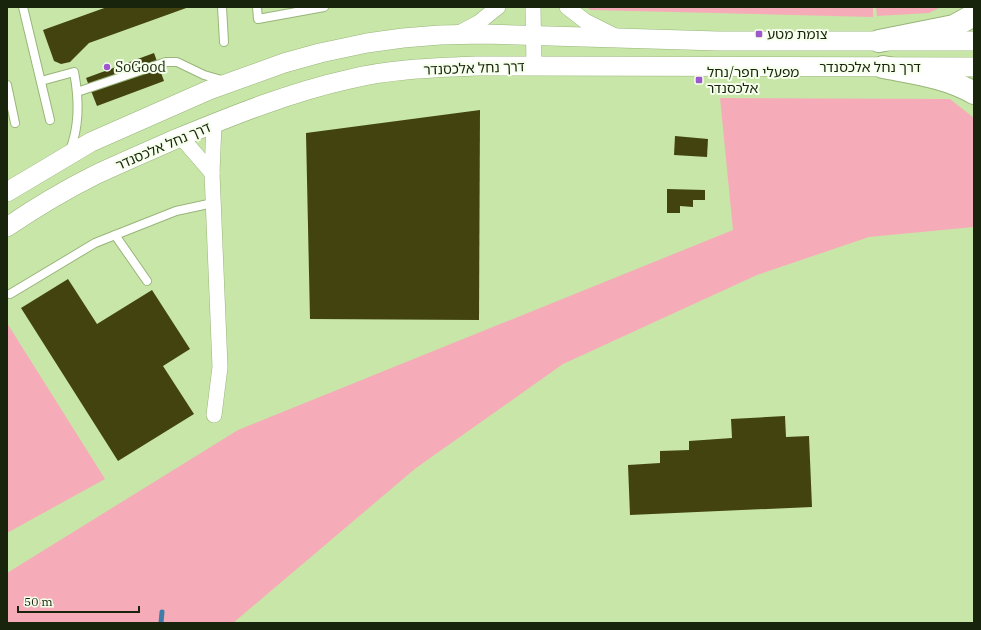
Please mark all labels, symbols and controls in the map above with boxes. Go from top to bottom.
place label: צומת מטע [767,25,828,43]
marker: צומת מטע [754,29,764,39]
street label: דרך נחל אלכסנדר [423,57,525,79]
place label: SoGood [115,58,166,76]
street label: דרך נחל אלכסנדר [819,58,921,76]
marker: SoGood [102,62,112,72]
place label: מפעלי חפר/נחל אלכסנדר [707,63,799,97]
marker: מפעלי חפר/נחל אלכסנדר [694,75,704,85]
street label: דרך נחל אלכסנדר [113,118,214,174]
scale bar [18,588,139,614]
text: 50 m [24,594,53,609]

